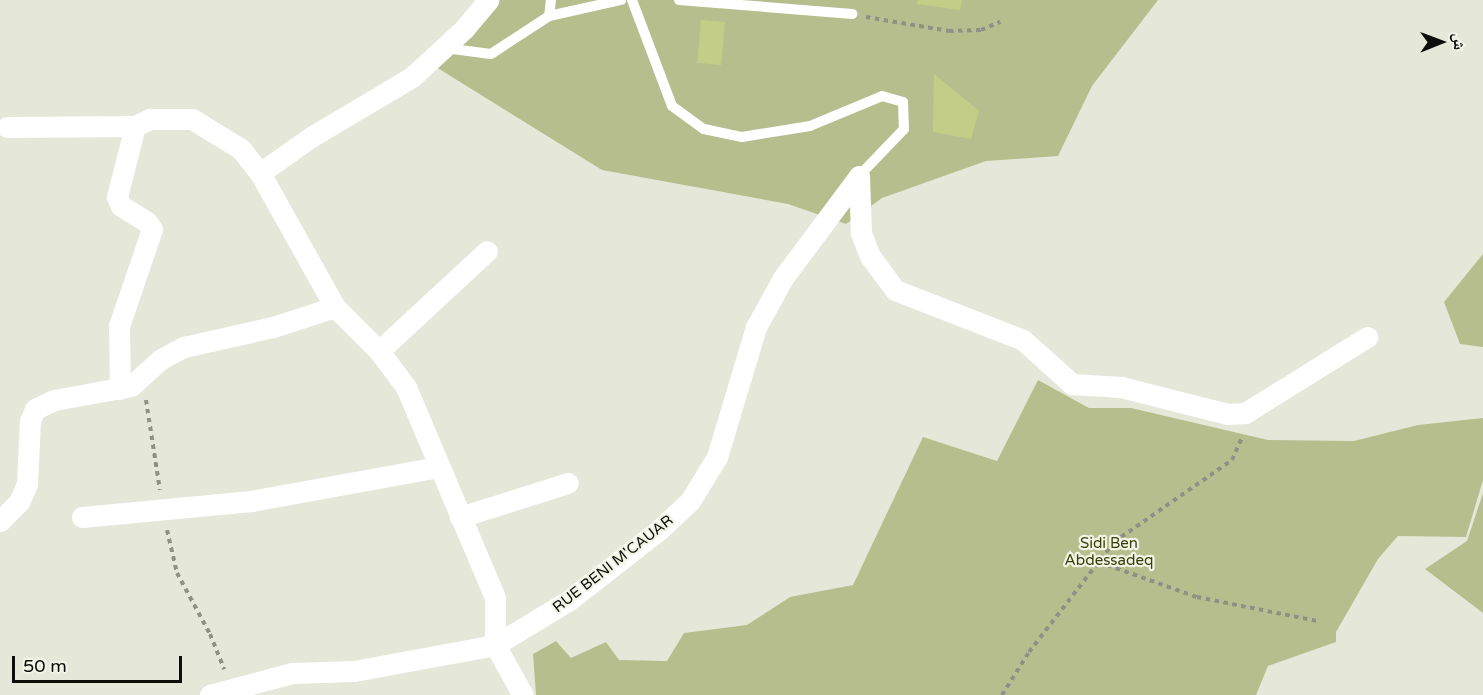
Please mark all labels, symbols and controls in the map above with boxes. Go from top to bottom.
north arrow [1411,12,1471,72]
text: ش [1449,33,1469,50]
street label: RUE BENI M'CAUAR [549,511,677,617]
park label: Sidi Ben Abdessadeq [1065,534,1153,569]
scale bar [15,644,184,682]
text: 50 m [23,655,67,677]

